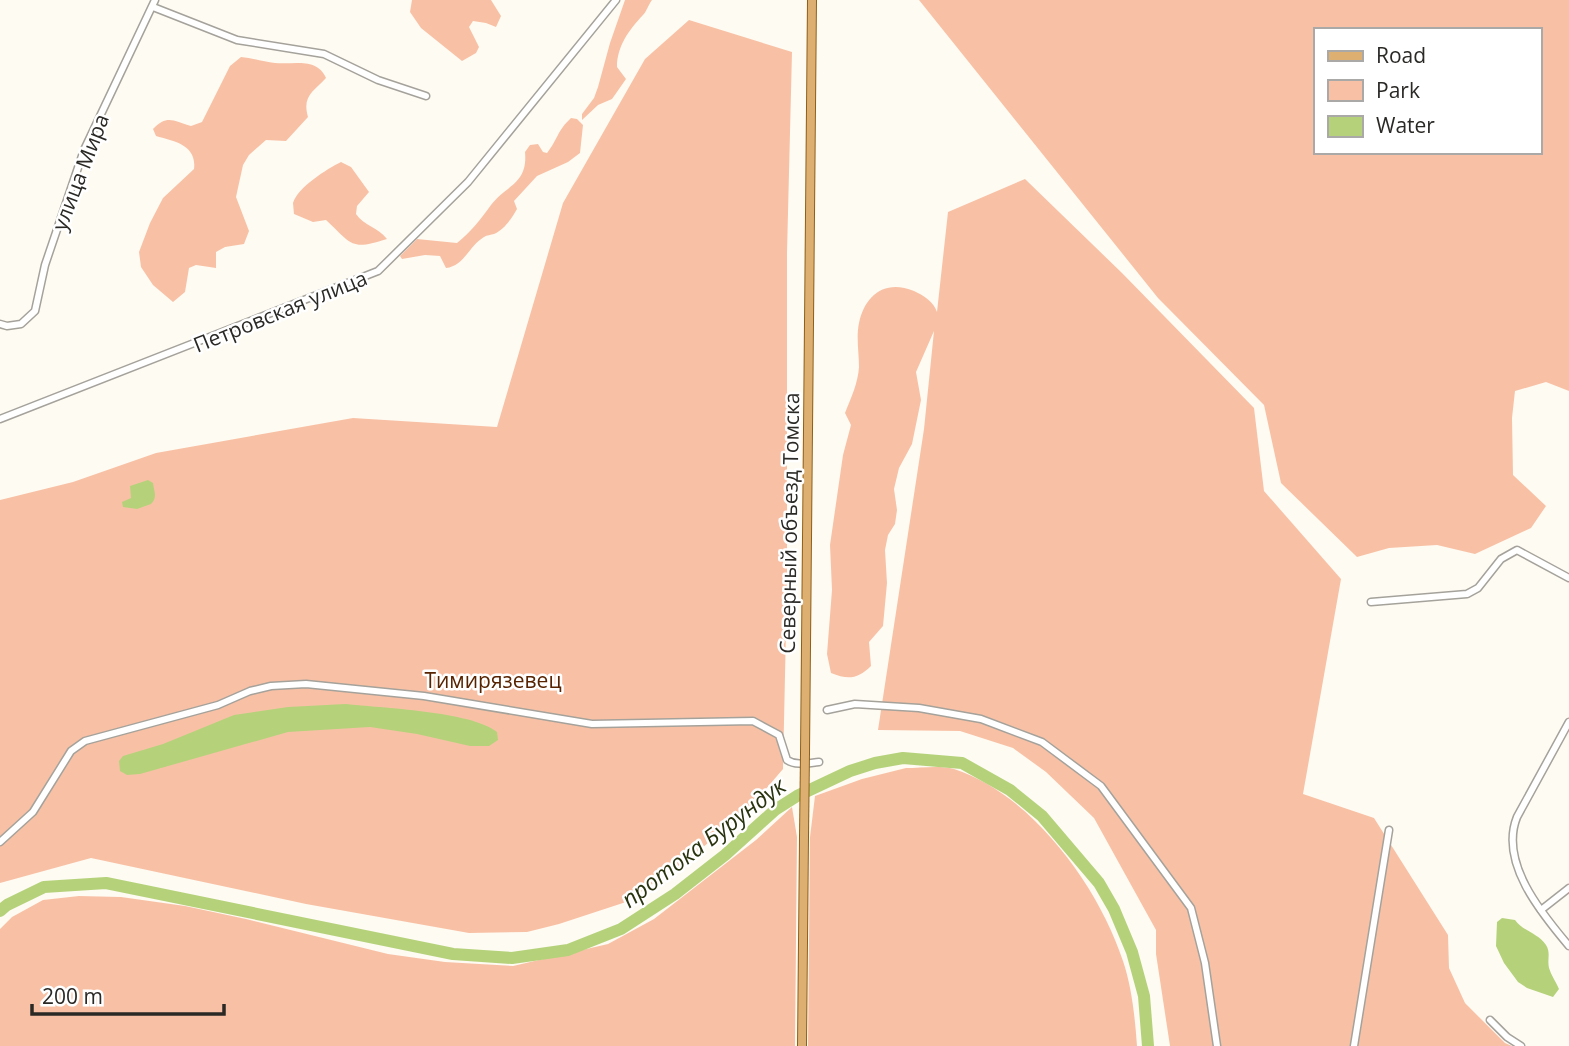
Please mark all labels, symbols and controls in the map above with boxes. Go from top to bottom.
legend [1314,28,1541,154]
text: Road [1376,41,1426,69]
text: Park [1376,76,1420,104]
street label: улица Мира [45,110,115,234]
text: Water [1376,111,1435,139]
street label: Петровская улица [189,263,371,359]
street label: Северный объезд Томска [773,392,805,654]
park label: Тимирязевец [424,666,562,694]
water label: протока Бурундук [614,768,793,914]
scale bar [32,972,224,1016]
text: 200 m [42,982,103,1010]

